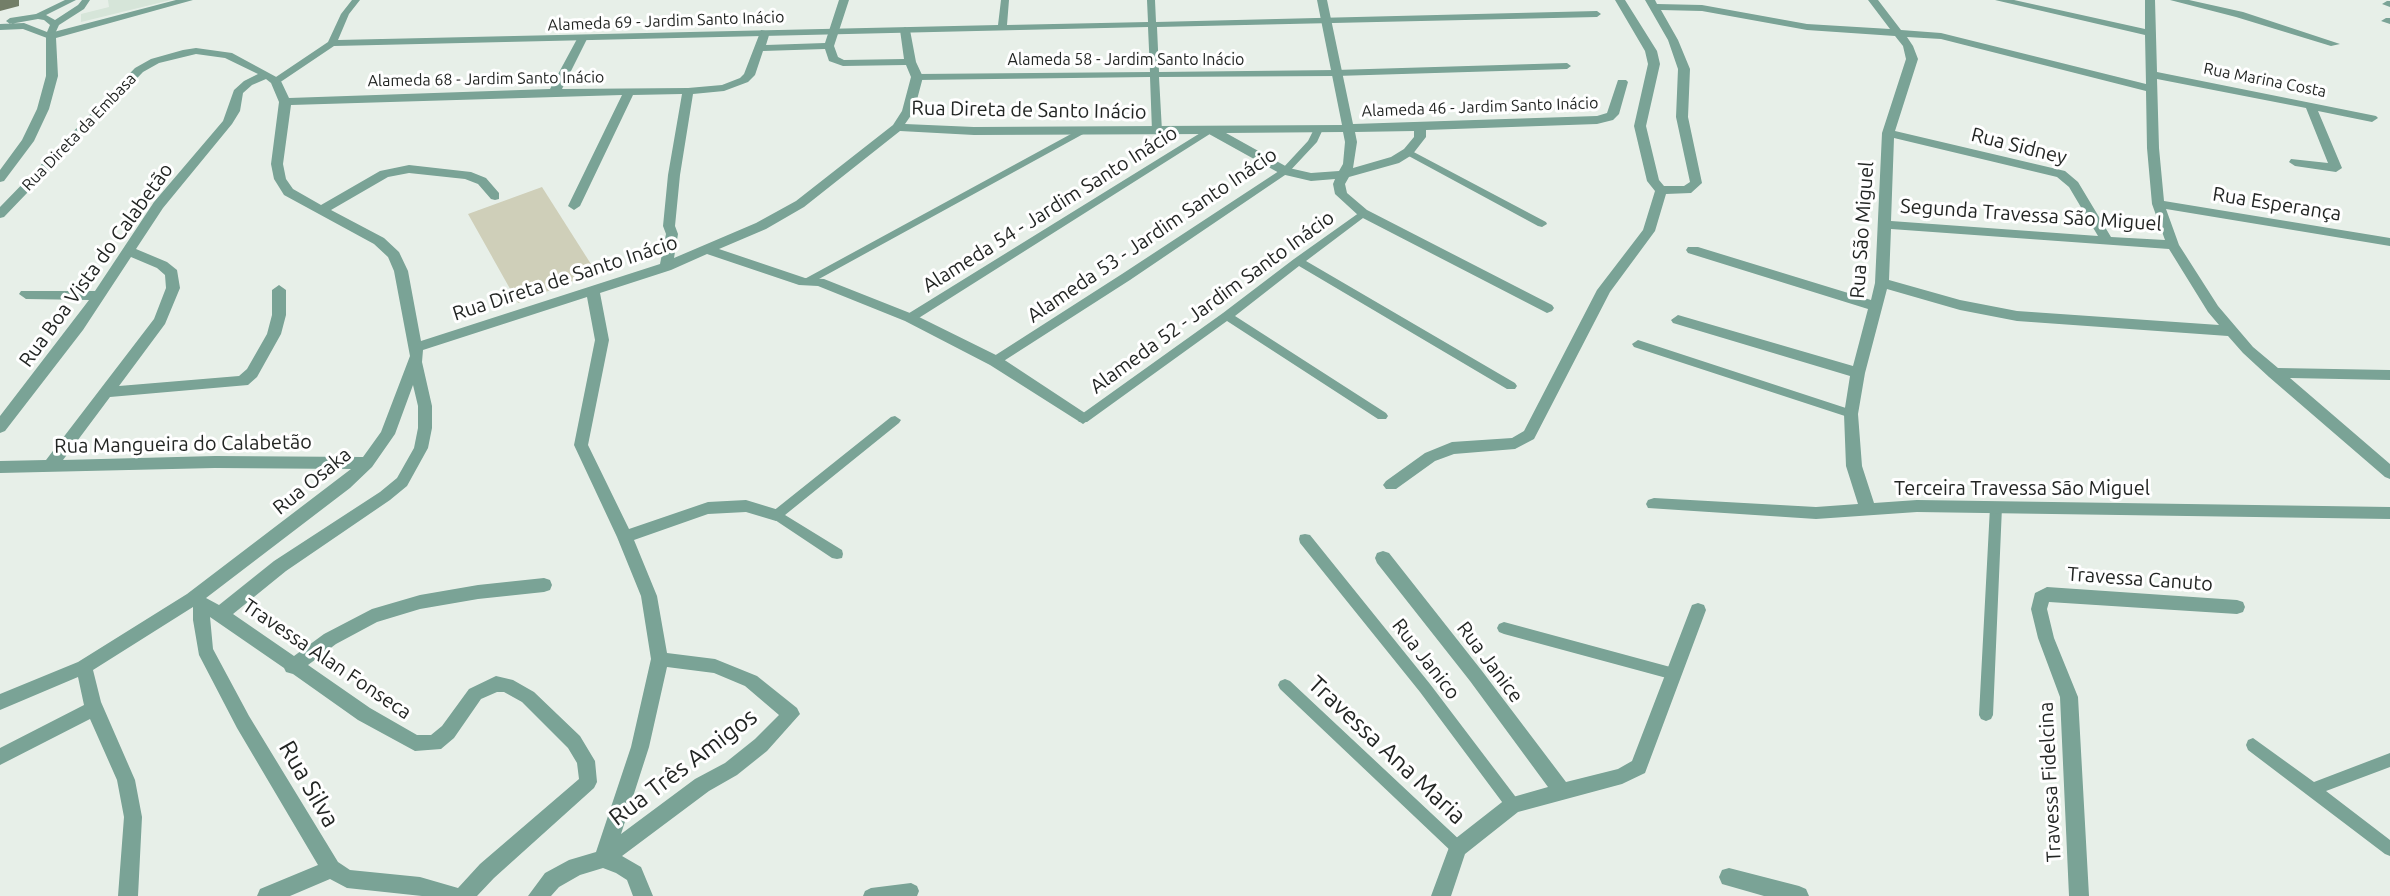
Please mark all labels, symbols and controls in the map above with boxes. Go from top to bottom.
street label: Alameda 69 - Jardim Santo Inácio [547,7,785,35]
street label: Alameda 58 - Jardim Santo Inácio [1008,50,1244,70]
street label: Rua Marina Costa [2202,59,2328,101]
street label: Alameda 68 - Jardim Santo Inácio [367,67,605,91]
street label: Rua Direta da Embasa [18,69,140,195]
street label: Alameda 46 - Jardim Santo Inácio [1361,93,1599,121]
street label: Rua Direta de Santo Inácio [911,96,1147,124]
street label: Alameda 54 - Jardim Santo Inácio [918,120,1182,298]
street label: Rua Sidney [1969,123,2069,169]
street label: Alameda 53 - Jardim Santo Inácio [1023,142,1281,328]
street label: Rua Boa Vista do Calabetão [14,158,178,372]
street label: Rua São Miguel [1845,161,1879,299]
street label: Rua Esperança [2211,182,2343,226]
street label: Segunda Travessa São Miguel [1899,194,2163,236]
street label: Alameda 52 - Jardim Santo Inácio [1085,205,1339,399]
street label: Rua Direta de Santo Inácio [449,230,681,326]
street label: Rua Mangueira do Calabetão [54,430,312,458]
street label: Rua Osaka [268,442,356,520]
street label: Terceira Travessa São Miguel [1894,476,2150,500]
street label: Travessa Canuto [2066,562,2214,596]
street label: Travessa Alan Fonseca [238,594,416,724]
street label: Rua Janico [1387,614,1465,704]
street label: Rua Janice [1452,617,1528,707]
street label: Travessa Ana Maria [1302,670,1472,830]
street label: Travessa Fidelcina [2034,701,2066,863]
street label: Rua Três Amigos [603,702,763,832]
street label: Rua Silva [273,736,345,832]

